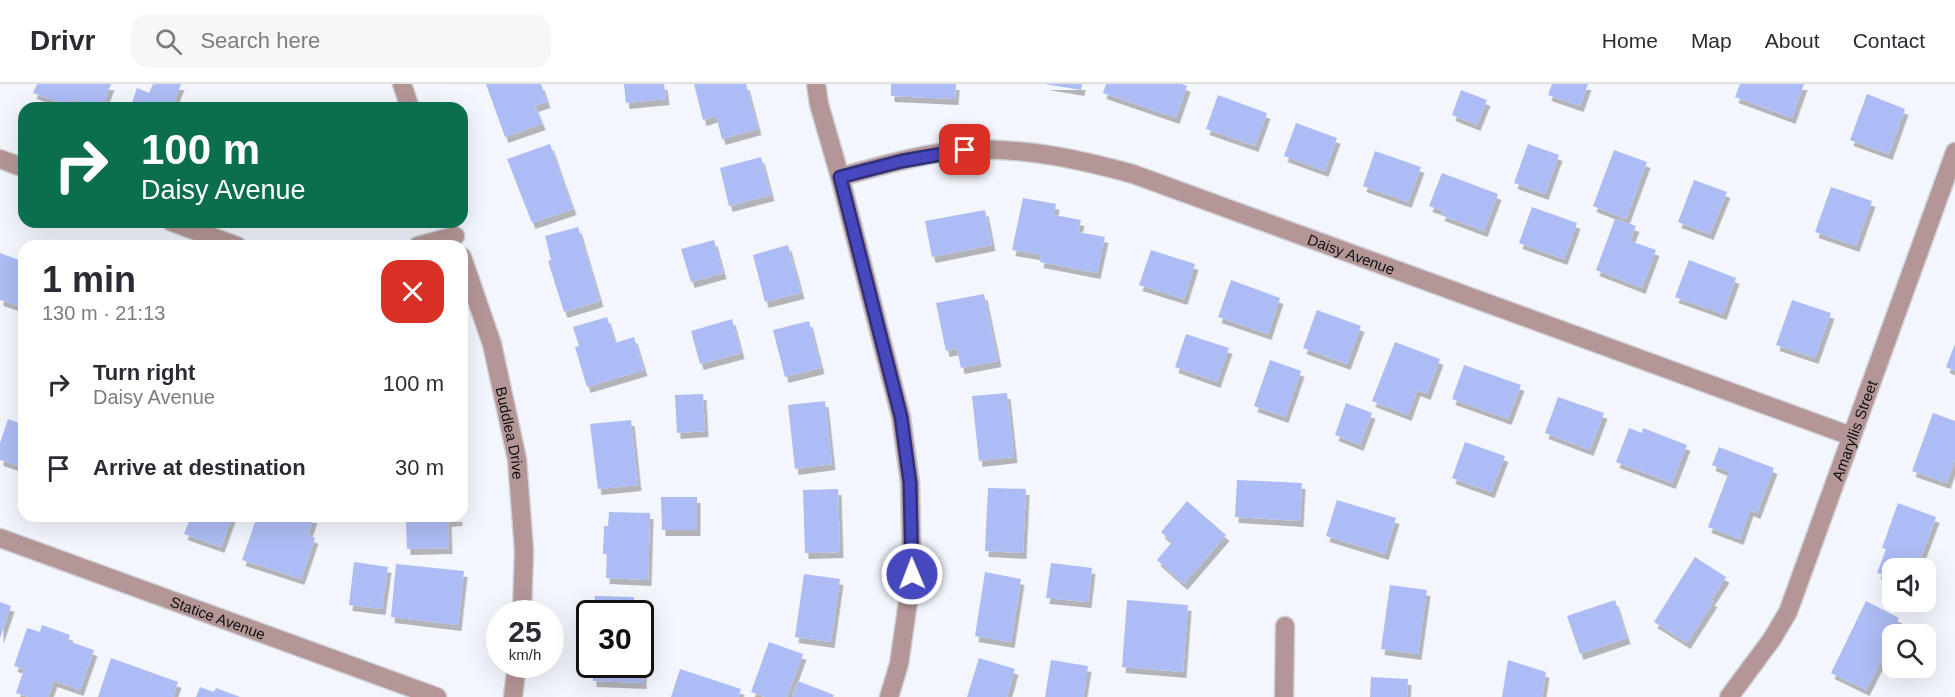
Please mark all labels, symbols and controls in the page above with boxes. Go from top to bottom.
search box [131,14,551,68]
text: Drivr [30,25,95,56]
icon: search [152,25,185,58]
text: Search here [200,28,320,53]
text: Home [1602,29,1658,52]
text: Map [1691,29,1732,52]
text: About [1765,29,1820,52]
text: Contact [1853,29,1925,52]
pin [939,124,990,175]
icon: right [42,126,120,204]
text: 100 m [141,126,260,173]
icon: arrive [948,133,981,166]
text: Daisy Avenue [141,175,306,205]
street label: Daisy Avenue [1305,230,1397,277]
text: 1 min [42,259,136,300]
button: close [381,260,444,323]
text: 130 m · 21:13 [42,302,165,324]
text: Turn right [93,360,195,385]
icon: right [42,368,75,401]
text: 100 m [383,371,444,396]
street label: Amaryllis Street [1828,377,1880,482]
street label: Buddlea Drive [493,385,527,480]
text: Daisy Avenue [93,386,215,408]
icon: arrive [42,452,75,485]
text: Arrive at destination [93,455,306,480]
text: 30 m [395,455,444,480]
position arrow [880,542,944,606]
map controls [1882,558,1936,678]
button: sound [1882,558,1936,612]
street label: Statice Avenue [168,592,268,642]
speed limit sign: 30 [576,600,654,678]
text: 25 [508,615,542,648]
button: search [1882,624,1936,678]
text: km/h [509,646,541,663]

